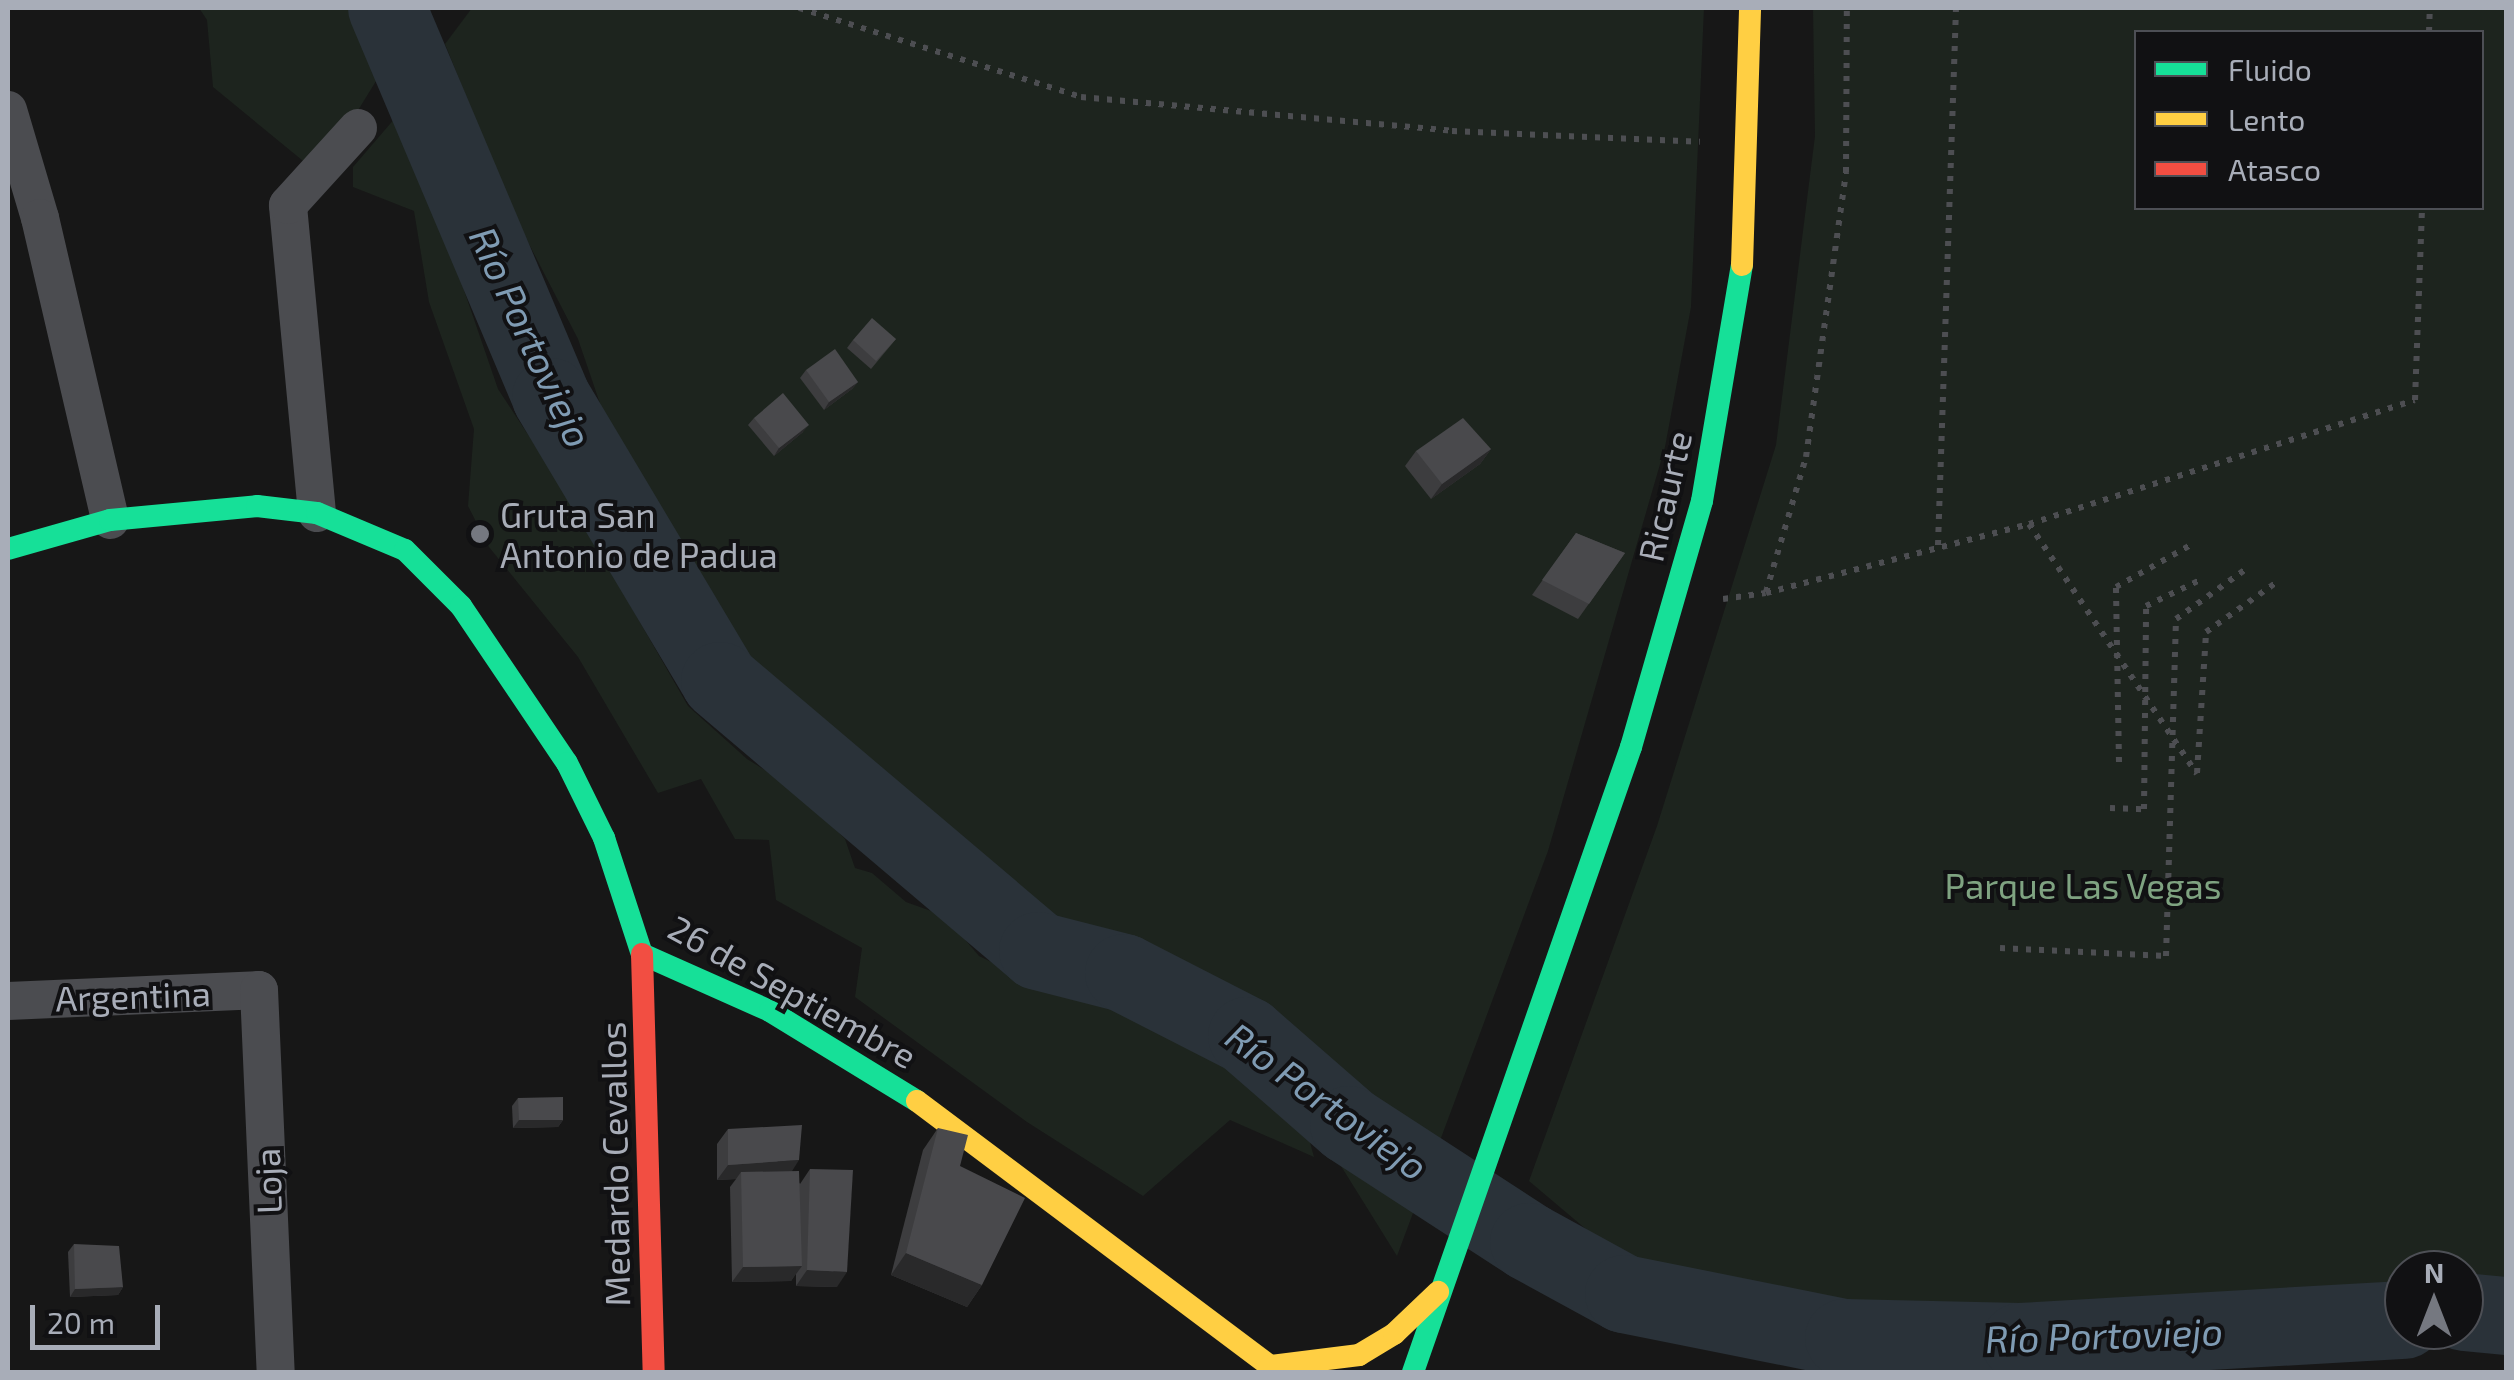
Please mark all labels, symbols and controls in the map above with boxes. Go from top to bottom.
legend [2134,30,2484,210]
text: Fluido [2228,51,2312,87]
text: Lento [2228,101,2305,137]
text: Atasco [2228,151,2321,187]
water label: Río Portoviejo [460,220,602,454]
street label: Ricaurte [1629,427,1699,565]
place label: Gruta San Antonio de Padua [500,493,778,575]
marker: Gruta San Antonio de Padua [469,523,491,545]
park label: Parque Las Vegas [1944,864,2222,906]
street label: 26 de Septiembre [662,906,924,1076]
street label: Argentina [54,971,212,1019]
water label: Río Portoviejo [1217,1013,1437,1189]
street label: Medardo Cevallos [591,1021,637,1307]
street label: Loja [245,1147,289,1215]
north arrow [2384,1250,2484,1350]
text: N [2424,1255,2444,1289]
scale bar [35,1285,165,1347]
text: 20 m [47,1304,115,1340]
water label: Río Portoviejo [1984,1308,2224,1362]

